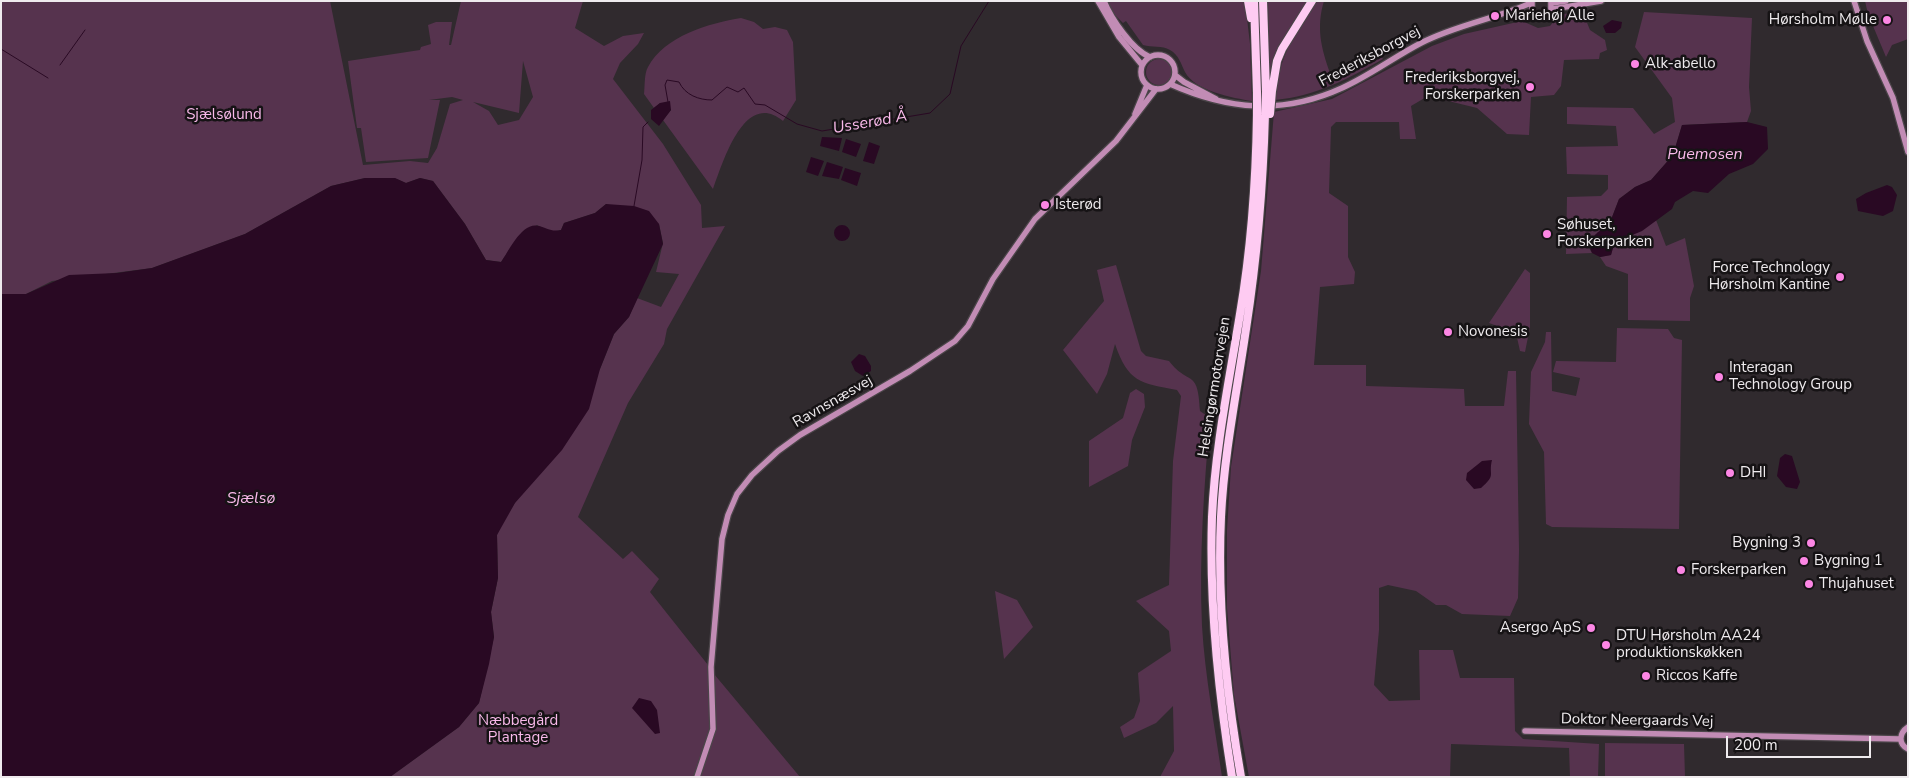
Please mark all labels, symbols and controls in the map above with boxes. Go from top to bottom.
place label: Mariehøj Alle [1505,7,1595,25]
marker: Mariehøj Alle [1489,10,1501,22]
place label: Hørsholm Mølle [1769,11,1877,29]
marker: Hørsholm Mølle [1881,14,1893,26]
street label: Frederiksborgvej [1316,23,1424,91]
place label: Alk-abello [1645,55,1716,73]
marker: Alk-abello [1629,58,1641,70]
place label: Frederiksborgvej, Forskerparken [1405,69,1520,104]
marker: Frederiksborgvej, Forskerparken [1524,81,1536,93]
park label: Sjælsølund [186,106,262,124]
water label: Usserød Å [831,107,909,139]
water label: Puemosen [1667,145,1743,165]
place label: Isterød [1055,196,1101,214]
marker: Isterød [1039,199,1051,211]
place label: Søhuset, Forskerparken [1557,216,1652,251]
marker: Søhuset, Forskerparken [1541,228,1553,240]
place label: Force Technology Hørsholm Kantine [1709,259,1830,294]
marker: Force Technology Hørsholm Kantine [1834,271,1846,283]
street label: Helsingørmotorvejen [1195,316,1235,458]
place label: Novonesis [1458,323,1528,341]
marker: Novonesis [1442,326,1454,338]
place label: Interagan Technology Group [1729,359,1852,394]
marker: Interagan Technology Group [1713,371,1725,383]
street label: Ravnsnæsvej [790,372,876,432]
place label: DHI [1740,464,1766,482]
marker: DHI [1724,467,1736,479]
water label: Sjælsø [227,489,275,509]
place label: Bygning 3 [1732,534,1801,552]
marker: Bygning 3 [1805,537,1817,549]
place label: Bygning 1 [1814,552,1883,570]
marker: Bygning 1 [1798,555,1810,567]
place label: Forskerparken [1691,561,1786,579]
marker: Forskerparken [1675,564,1687,576]
place label: Thujahuset [1819,575,1894,593]
marker: Thujahuset [1803,578,1815,590]
place label: Asergo ApS [1500,619,1581,637]
marker: Asergo ApS [1585,622,1597,634]
place label: DTU Hørsholm AA24 produktionskøkken [1616,627,1760,662]
marker: DTU Hørsholm AA24 produktionskøkken [1600,639,1612,651]
place label: Riccos Kaffe [1656,667,1737,685]
marker: Riccos Kaffe [1640,670,1652,682]
street label: Doktor Neergaards Vej [1561,711,1713,731]
park label: Næbbegård Plantage [478,712,558,747]
scale bar [1729,726,1874,758]
text: 200 m [1734,735,1778,755]

